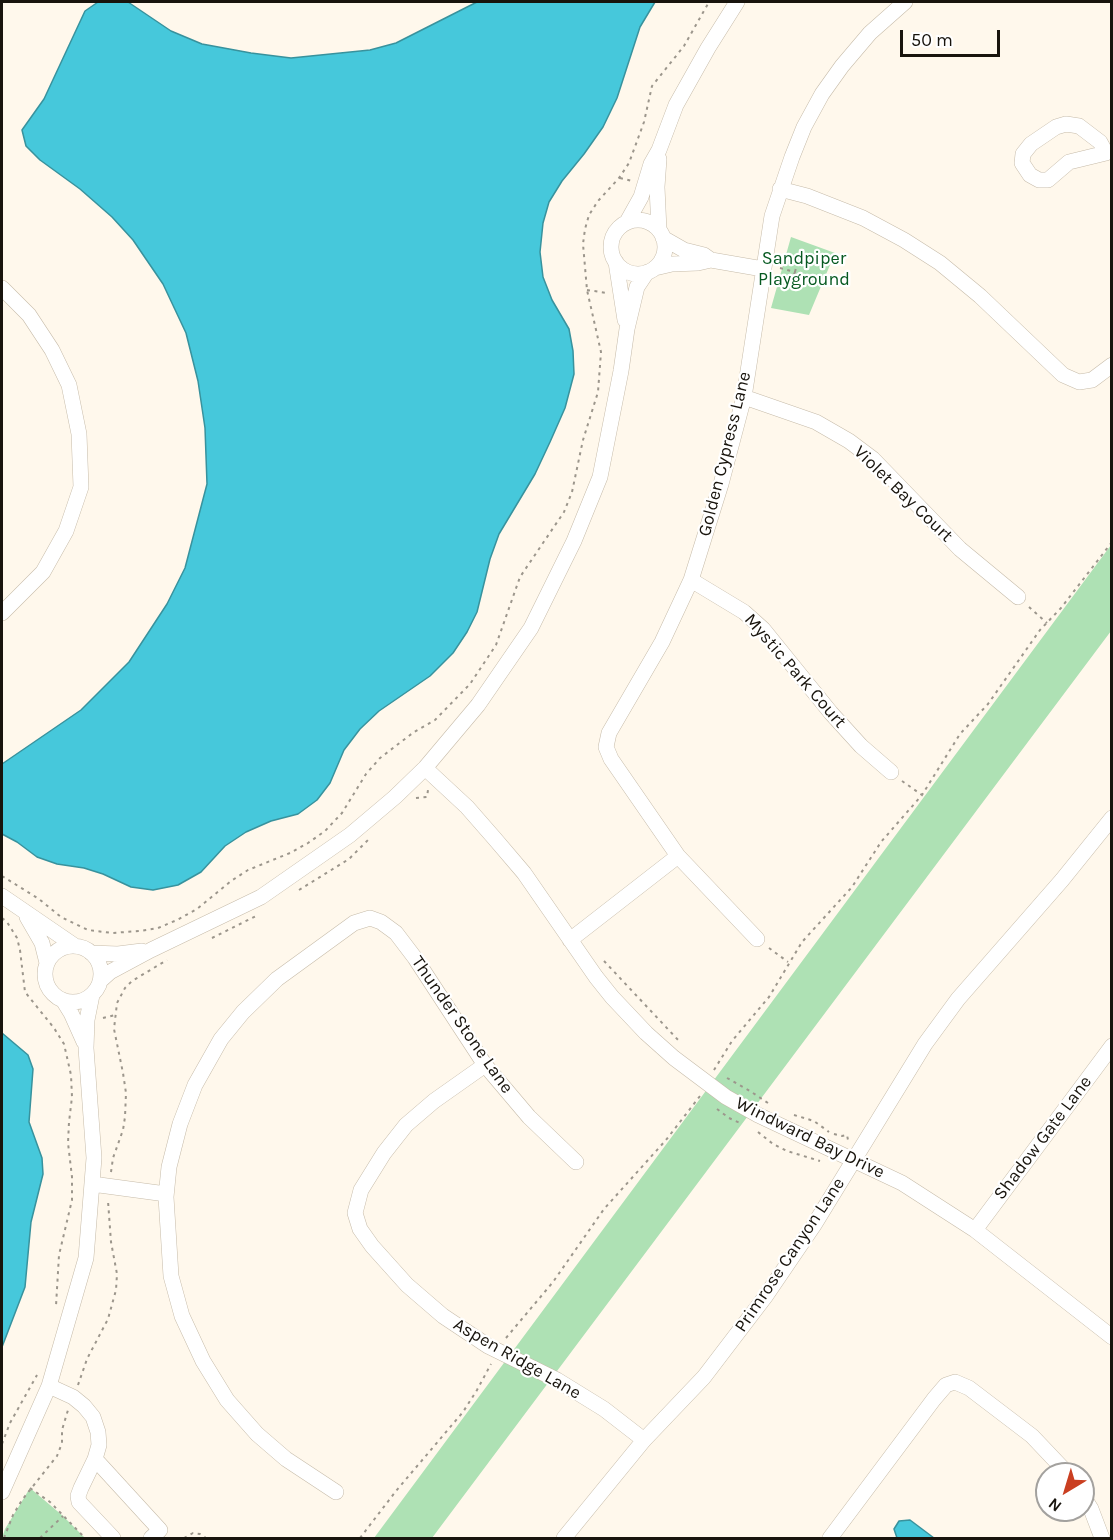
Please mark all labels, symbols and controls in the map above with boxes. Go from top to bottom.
scale bar [903,18,1004,56]
text: 50 m [911,29,953,51]
park label: Sandpiper Playground [758,248,850,290]
street label: Golden Cypress Lane [694,369,756,539]
street label: Violet Bay Court [849,441,957,547]
street label: Mystic Park Court [739,609,851,733]
street label: Thunder Stone Lane [407,952,517,1098]
street label: Shadow Gate Lane [989,1072,1097,1204]
street label: Windward Bay Drive [732,1093,888,1183]
street label: Primrose Canyon Lane [730,1174,850,1336]
street label: Aspen Ridge Lane [449,1314,585,1404]
north arrow [1035,1462,1095,1522]
text: N [1044,1494,1065,1516]

